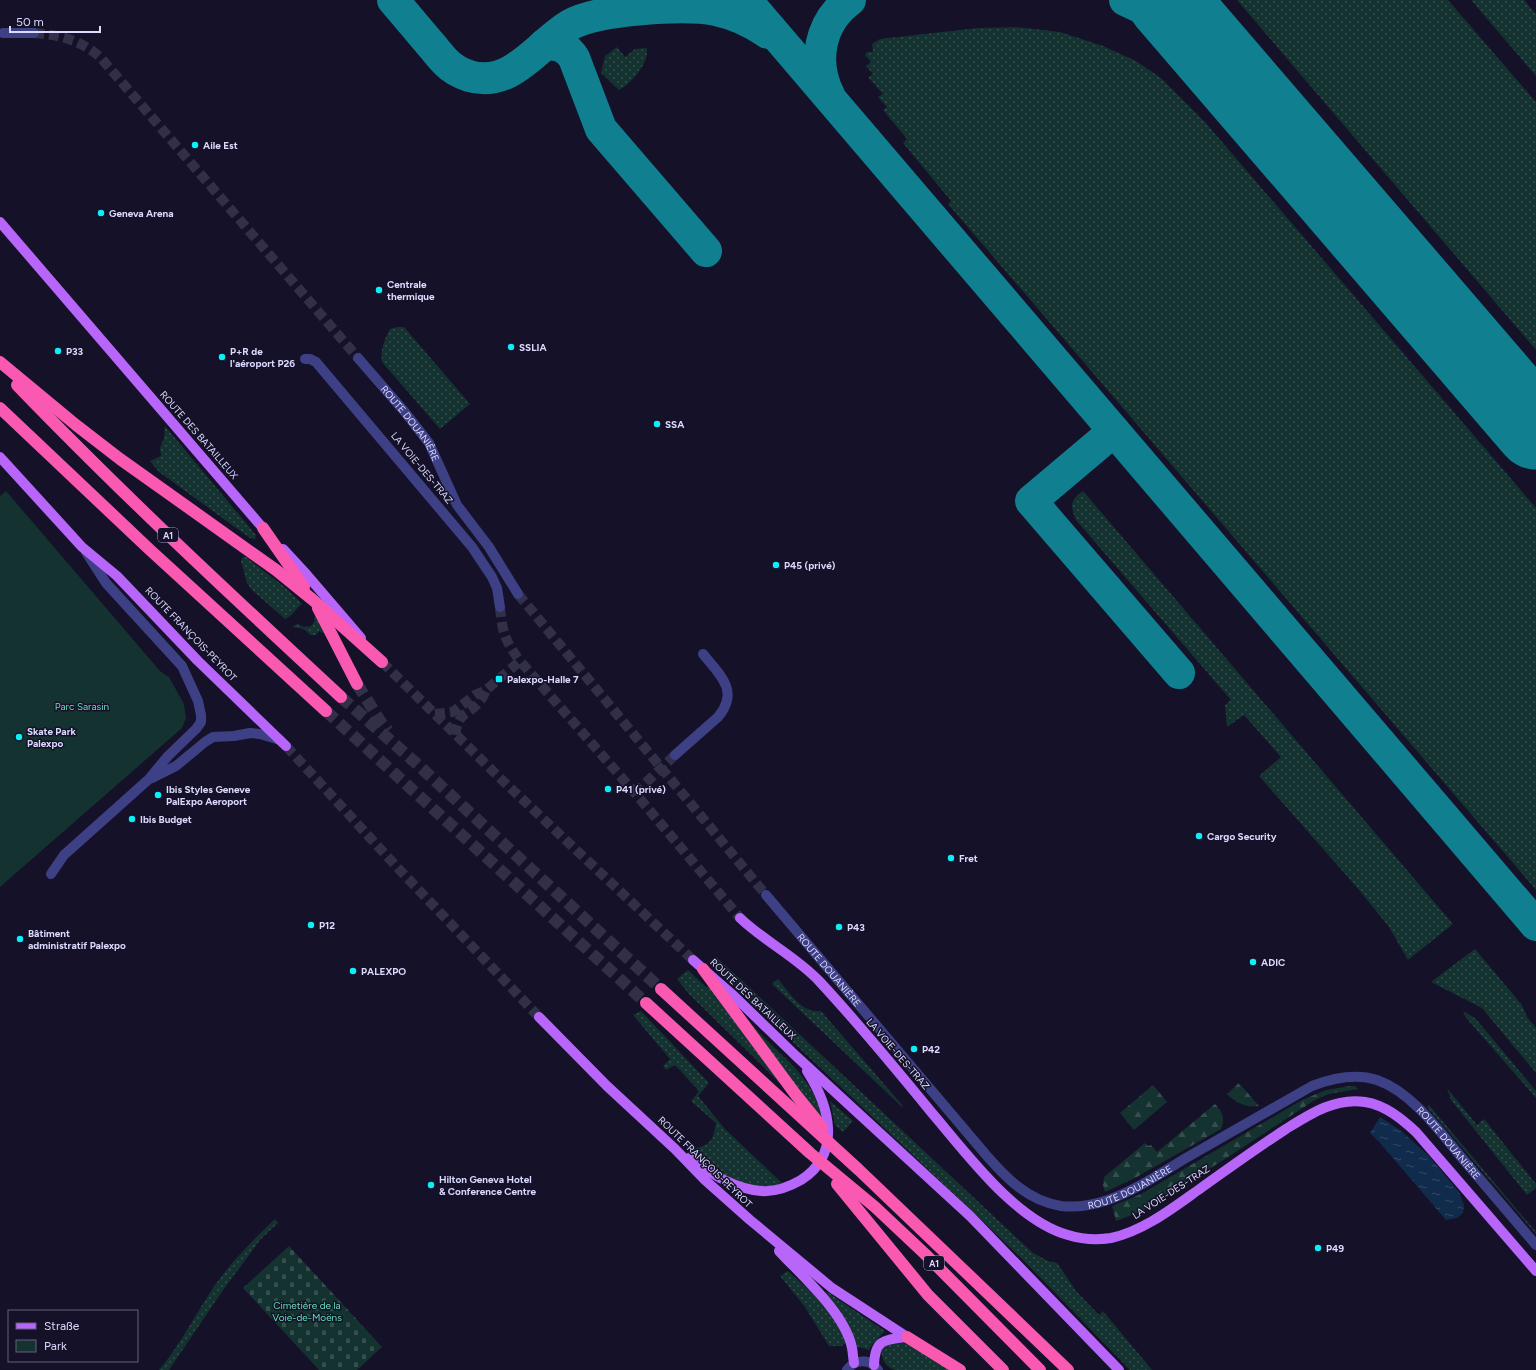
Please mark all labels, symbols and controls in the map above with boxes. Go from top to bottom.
scale bar [10,8,100,34]
text: 50 m [16,15,44,29]
place label: Aile Est [203,139,238,152]
marker: Aile Est [190,140,200,150]
place label: Geneva Arena [109,207,174,220]
marker: Geneva Arena [96,208,106,218]
place label: Centrale thermique [387,278,435,303]
marker: Centrale thermique [374,285,384,295]
place label: SSLIA [519,341,547,354]
marker: SSLIA [506,342,516,352]
place label: P33 [66,345,84,358]
place label: P+R de l'aéroport P26 [230,345,295,370]
marker: P33 [53,346,63,356]
marker: P+R de l'aéroport P26 [217,352,227,362]
street label: ROUTE DOUANIÈRE [378,382,443,463]
street label: ROUTE DES BATAILLEUX [157,388,242,483]
place label: SSA [665,418,685,431]
marker: SSA [652,419,662,429]
street label: LA VOIE-DES-TRAZ [388,429,456,507]
road number: A1 [158,528,178,542]
place label: P45 (privé) [784,559,836,572]
marker: P45 (privé) [771,560,781,570]
street label: ROUTE FRANÇOIS-PEYROT [142,584,240,684]
place label: Palexpo-Halle 7 [507,673,579,686]
marker: Palexpo-Halle 7 [494,674,504,684]
park label: Parc Sarasin [55,700,110,713]
place label: Skate Park Palexpo [27,725,76,750]
marker: Skate Park Palexpo [14,732,24,742]
place label: Ibis Styles Geneve PalExpo Aeroport [166,783,251,808]
place label: P41 (privé) [616,783,666,796]
marker: P41 (privé) [603,784,613,794]
marker: Ibis Styles Geneve PalExpo Aeroport [153,790,163,800]
place label: Ibis Budget [140,813,192,826]
marker: Ibis Budget [127,814,137,824]
place label: Cargo Security [1207,830,1277,843]
marker: Cargo Security [1194,831,1204,841]
place label: Fret [959,852,978,865]
marker: Fret [946,853,956,863]
place label: P12 [319,919,335,932]
marker: P12 [306,920,316,930]
place label: P43 [847,921,865,934]
marker: P43 [834,922,844,932]
place label: Bâtiment administratif Palexpo [28,927,126,952]
street label: ROUTE DOUANIÈRE [795,930,864,1009]
marker: Bâtiment administratif Palexpo [15,934,25,944]
street label: ROUTE DES BATAILLEUX [707,956,799,1043]
place label: ADIC [1261,956,1285,969]
marker: ADIC [1248,957,1258,967]
place label: PALEXPO [361,965,406,978]
marker: PALEXPO [348,966,358,976]
street label: LA VOIE-DES-TRAZ [864,1016,932,1092]
place label: P42 [922,1043,940,1056]
marker: P42 [909,1044,919,1054]
street label: ROUTE DOUANIÈRE [1414,1103,1484,1182]
street label: ROUTE FRANÇOIS-PEYROT [655,1113,755,1211]
street label: ROUTE DOUANIÈRE [1086,1162,1174,1212]
street label: LA VOIE-DES-TRAZ [1130,1162,1212,1222]
place label: Hilton Geneva Hotel & Conference Centre [439,1173,537,1198]
marker: Hilton Geneva Hotel & Conference Centre [426,1180,436,1190]
place label: P49 [1326,1242,1344,1255]
marker: P49 [1313,1243,1323,1253]
road number: A1 [924,1256,944,1270]
park label: Cimetière de la Voie-de-Moëns [272,1299,342,1324]
legend [8,1310,138,1362]
text: Straße [44,1319,80,1333]
text: Park [44,1339,67,1353]

